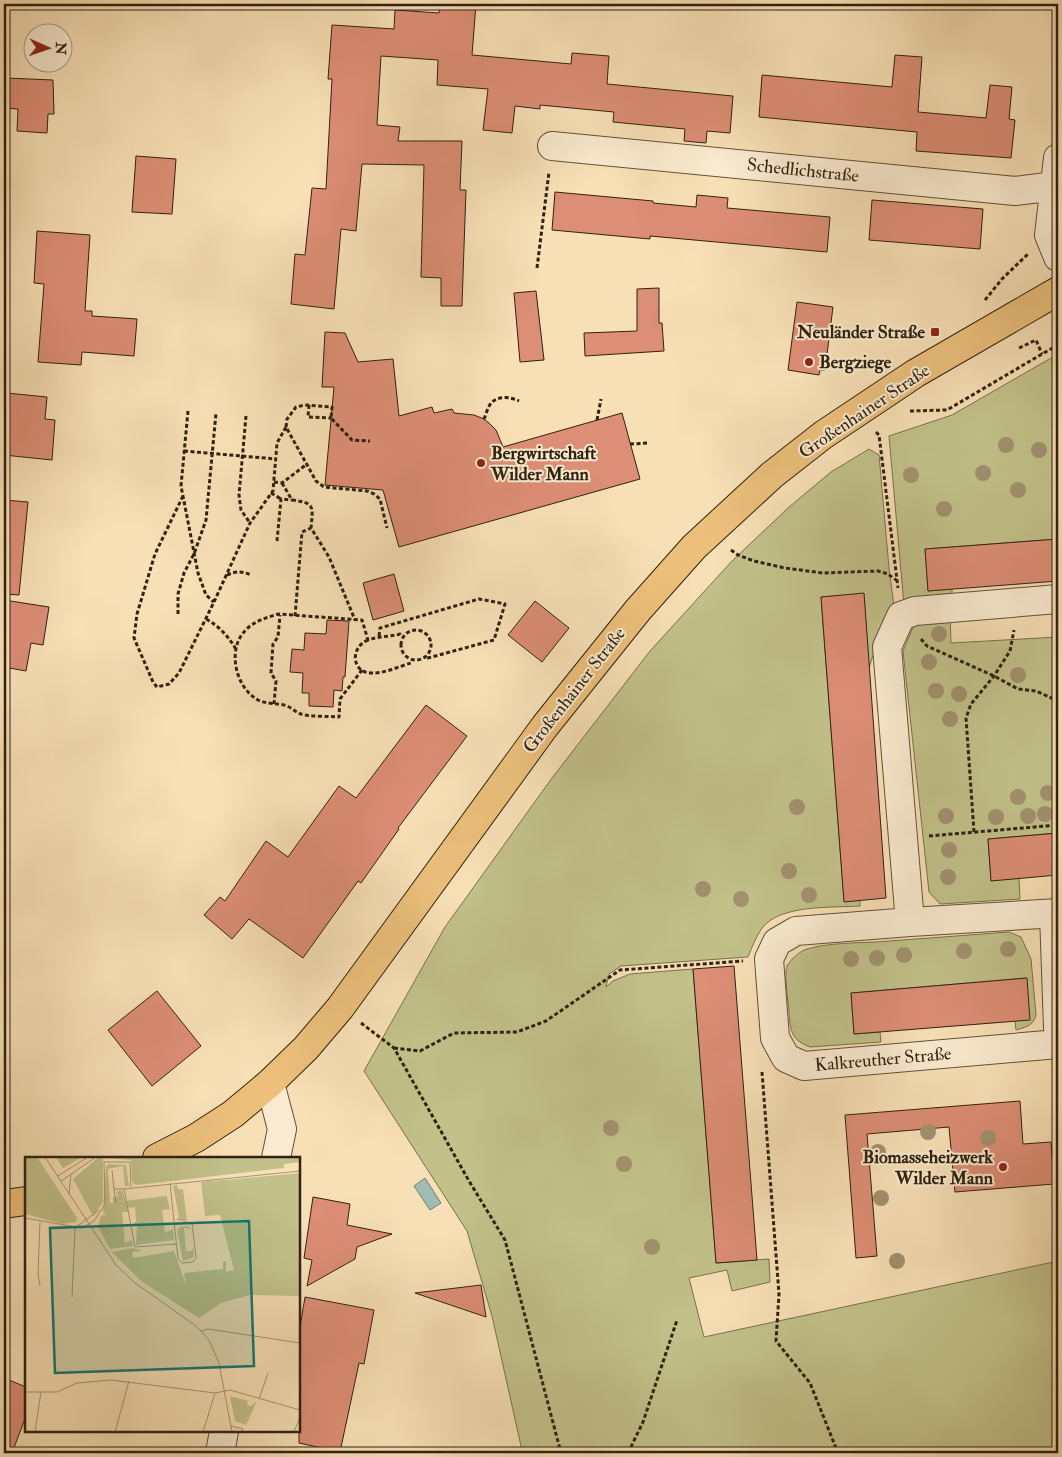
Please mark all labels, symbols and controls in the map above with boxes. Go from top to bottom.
north arrow [22,22,72,72]
text: N [52,41,69,55]
street label: Schedlichstraße [746,153,861,188]
place label: Neuländer Straße [796,321,925,344]
marker: Neuländer Straße [929,326,941,338]
place label: Bergziege [819,351,892,374]
marker: Bergziege [803,356,815,368]
street label: Großenhainer Straße [794,359,935,464]
place label: Bergwirtschaft Wilder Mann [490,442,596,486]
marker: Bergwirtschaft Wilder Mann [475,457,487,469]
street label: Großenhainer Straße [518,623,631,758]
street label: Kalkreuther Straße [814,1042,953,1077]
place label: Biomasseheizwerk Wilder Mann [863,1146,994,1190]
inset map [25,1157,300,1432]
marker: Biomasseheizwerk Wilder Mann [997,1161,1009,1173]

